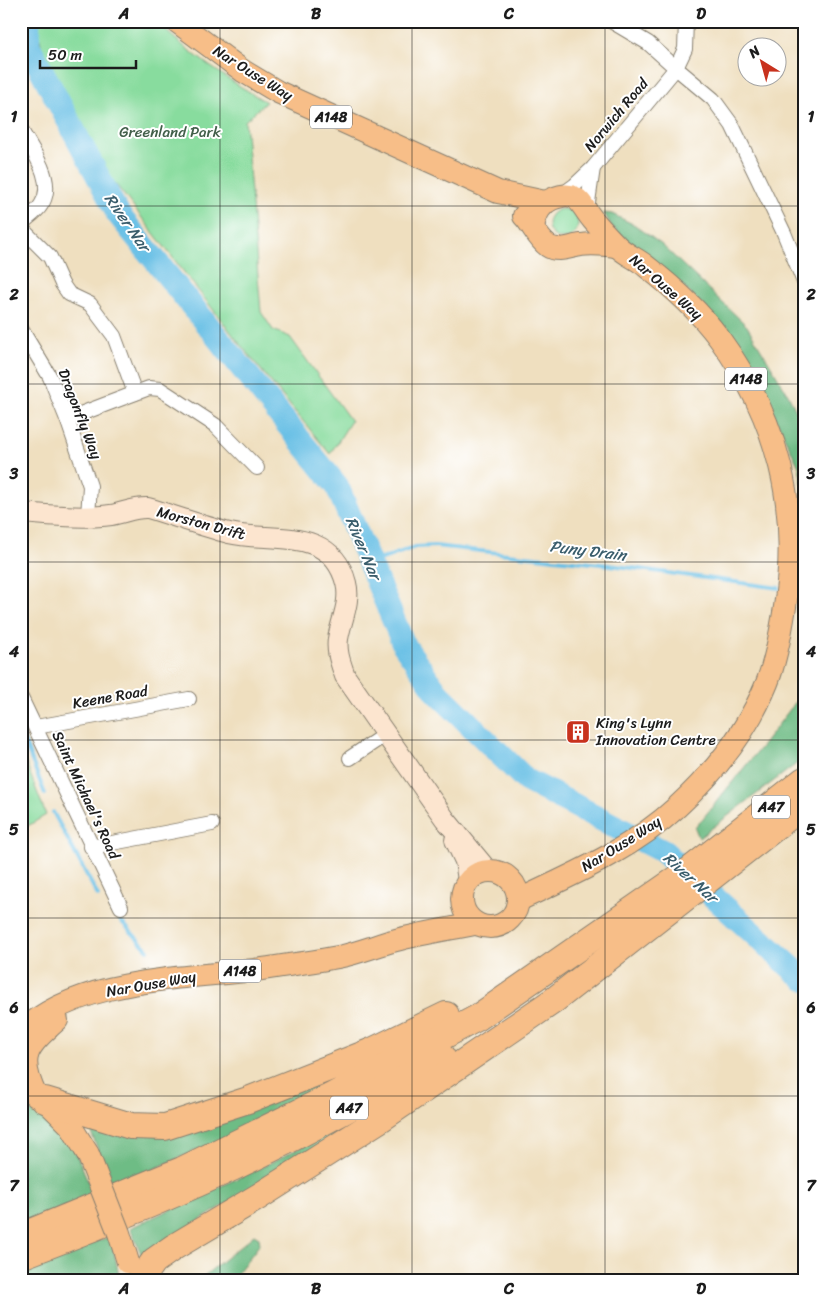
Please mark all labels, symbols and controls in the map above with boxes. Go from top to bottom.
text: A [118,0,129,28]
text: B [311,0,322,28]
text: C [503,0,515,28]
text: D [696,0,706,28]
scale bar [40,38,136,70]
street label: Nar Ouse Way [208,38,299,108]
north arrow [738,38,788,88]
text: N [742,39,766,66]
text: 50 m [48,42,83,68]
street label: Norwich Road [577,71,656,158]
text: 1 [11,102,18,131]
text: 1 [808,102,815,131]
road number: A148 [310,105,352,128]
park label: Greenland Park [119,119,222,145]
water label: River Nar [97,187,160,260]
street label: Nar Ouse Way [623,247,709,327]
text: 2 [8,280,19,309]
text: 2 [805,280,816,309]
street label: Dragonfly Way [51,365,109,463]
road number: A148 [725,368,767,390]
text: 3 [9,459,19,488]
text: 3 [806,459,816,488]
street label: Morston Drift [154,499,248,547]
water label: River Nar [337,512,391,587]
water label: Puny Drain [548,531,630,570]
text: 4 [8,637,19,666]
text: 4 [805,637,816,666]
street label: Keene Road [70,677,151,716]
place label: King's Lynn Innovation Centre [595,710,716,753]
building icon: King's Lynn Innovation Centre [565,719,591,745]
street label: Saint Michael's Road [45,726,128,865]
road number: A47 [752,796,790,819]
street label: Nar Ouse Way [576,809,667,879]
text: 5 [9,815,19,844]
text: 5 [806,815,816,844]
water label: River Nar [656,844,727,912]
road number: A148 [219,959,261,982]
street label: Nar Ouse Way [104,963,198,1005]
text: 6 [8,993,19,1022]
text: 6 [805,993,816,1022]
road number: A47 [330,1096,368,1120]
text: 7 [9,1171,20,1200]
text: 7 [806,1171,817,1200]
text: A [118,1274,129,1302]
text: B [311,1274,322,1302]
text: C [503,1274,515,1302]
text: D [696,1274,706,1302]

